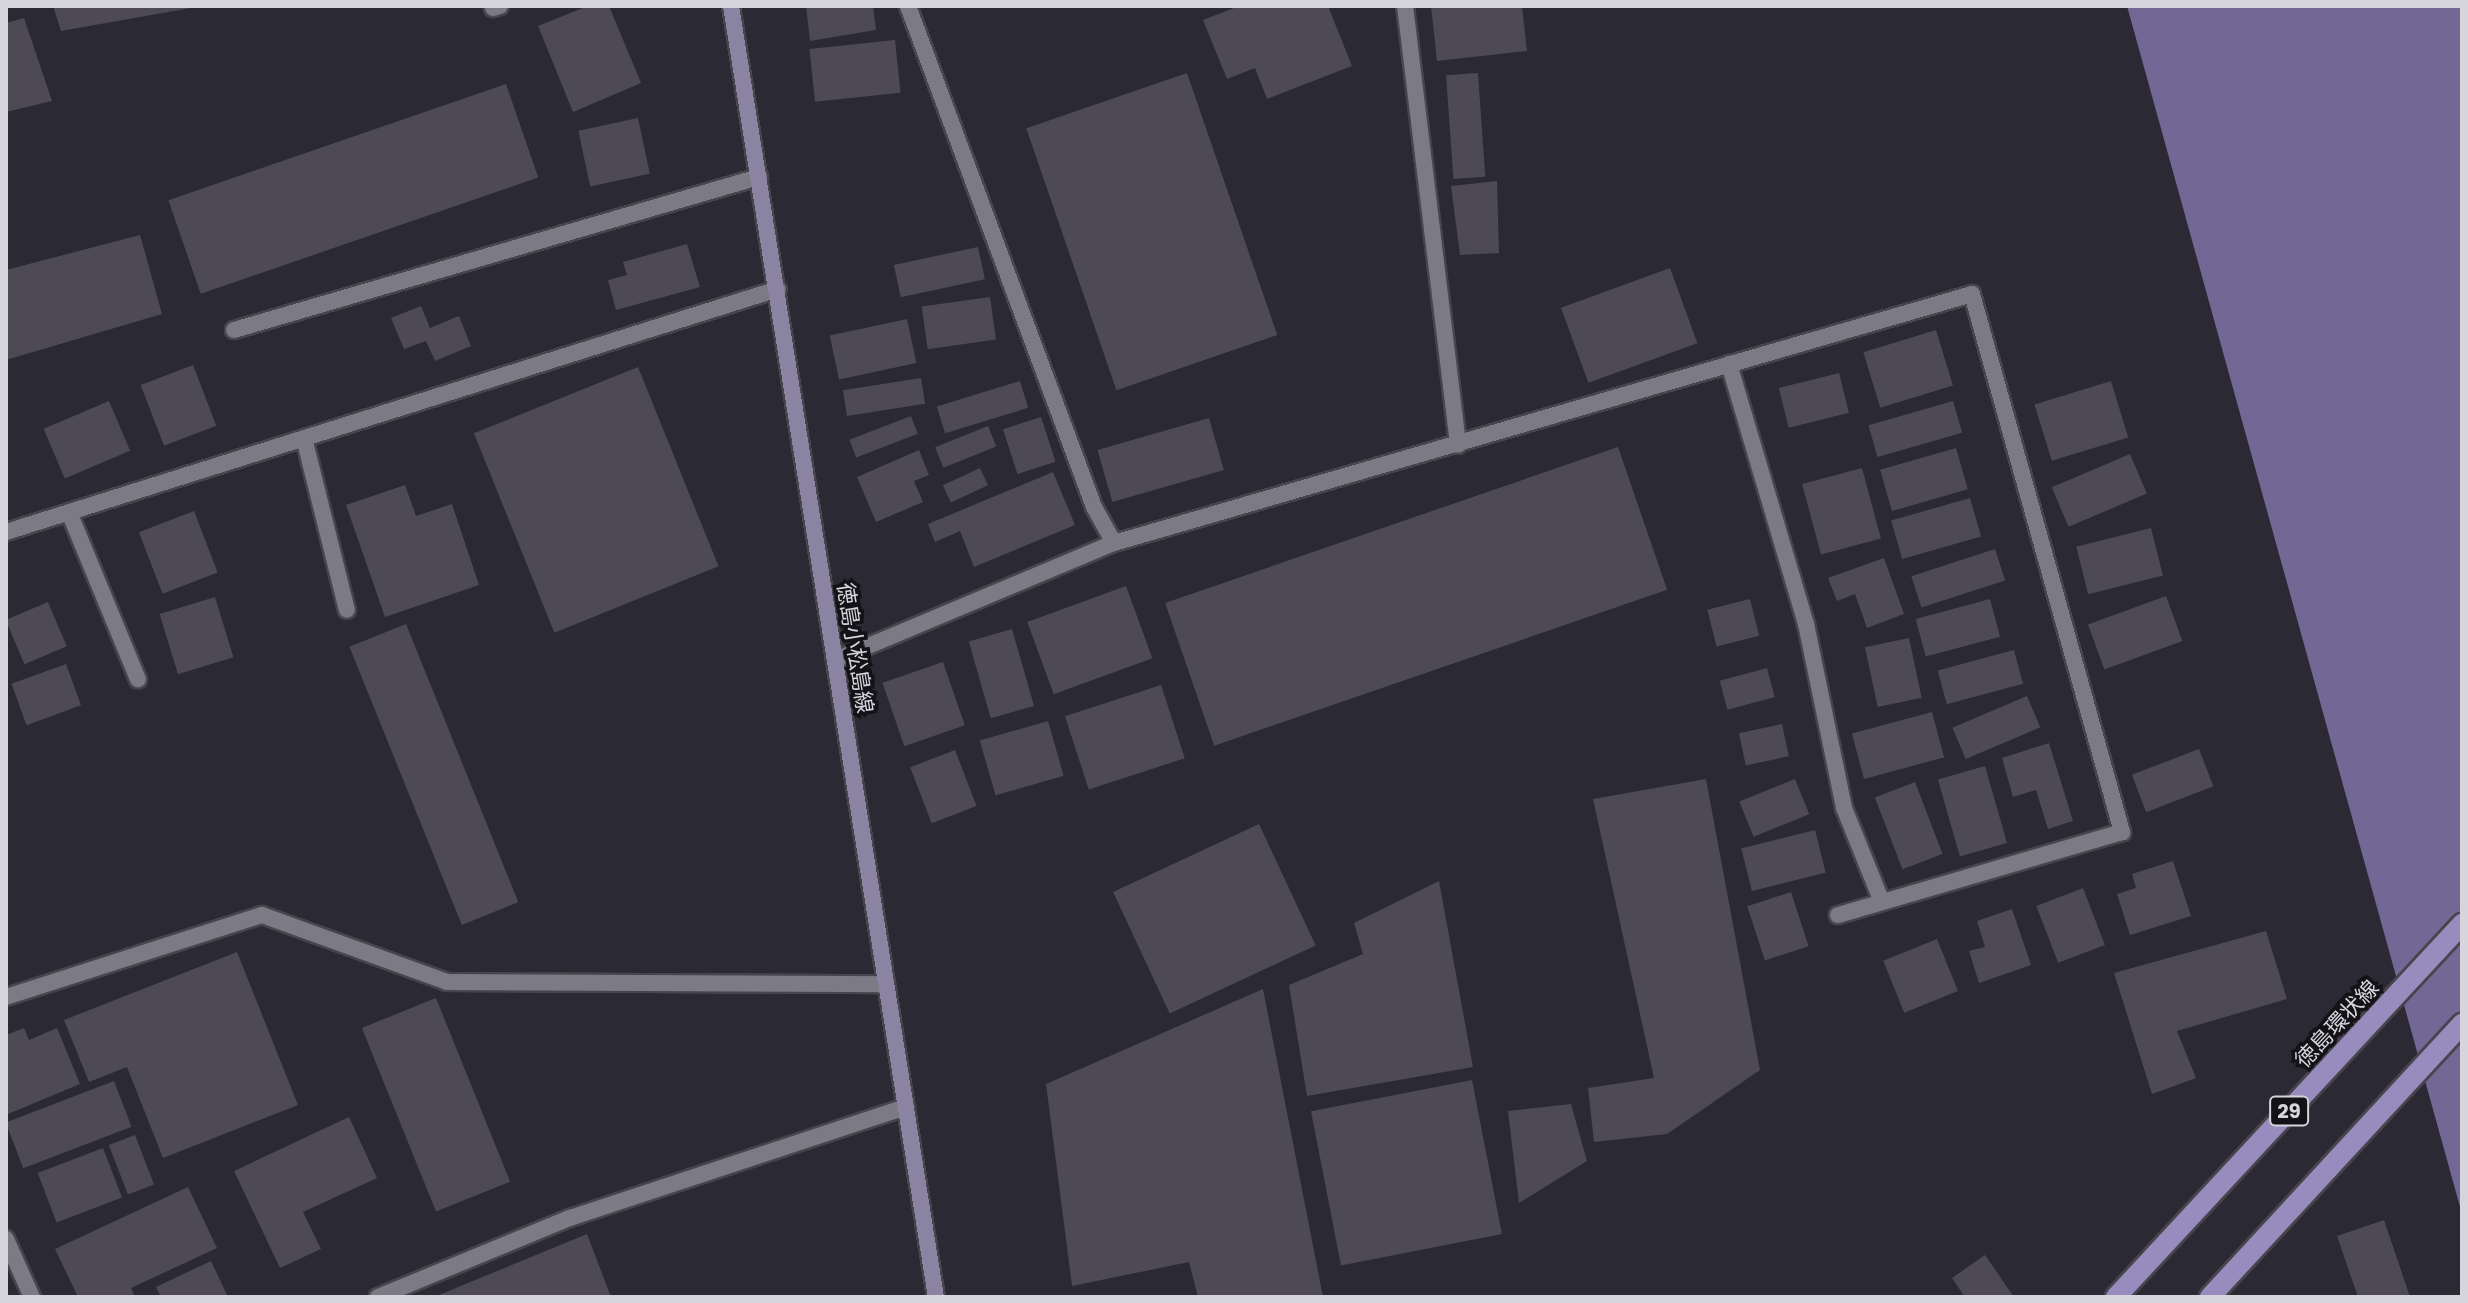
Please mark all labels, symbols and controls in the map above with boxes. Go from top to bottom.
street label: 徳島小松島線 [832,581,878,715]
street label: 徳島環状線 [2290,975,2384,1073]
road number: 29 [2269,1095,2309,1127]

